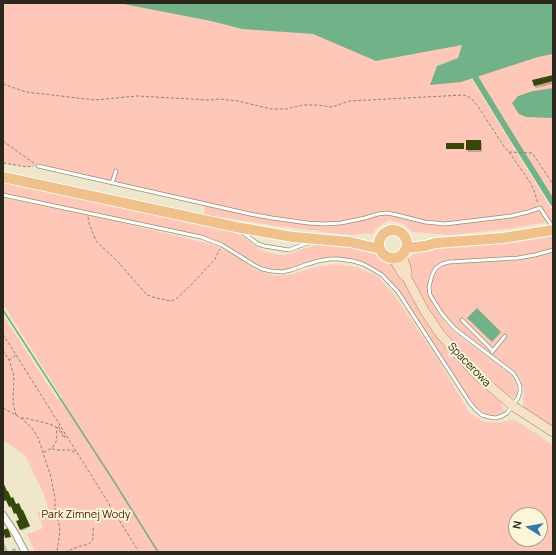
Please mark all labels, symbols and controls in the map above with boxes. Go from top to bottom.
street label: Spacerowa [445,340,493,390]
north arrow [508,507,548,547]
park label: Park Zimnej Wody [41,508,131,522]
text: N [509,519,525,530]

